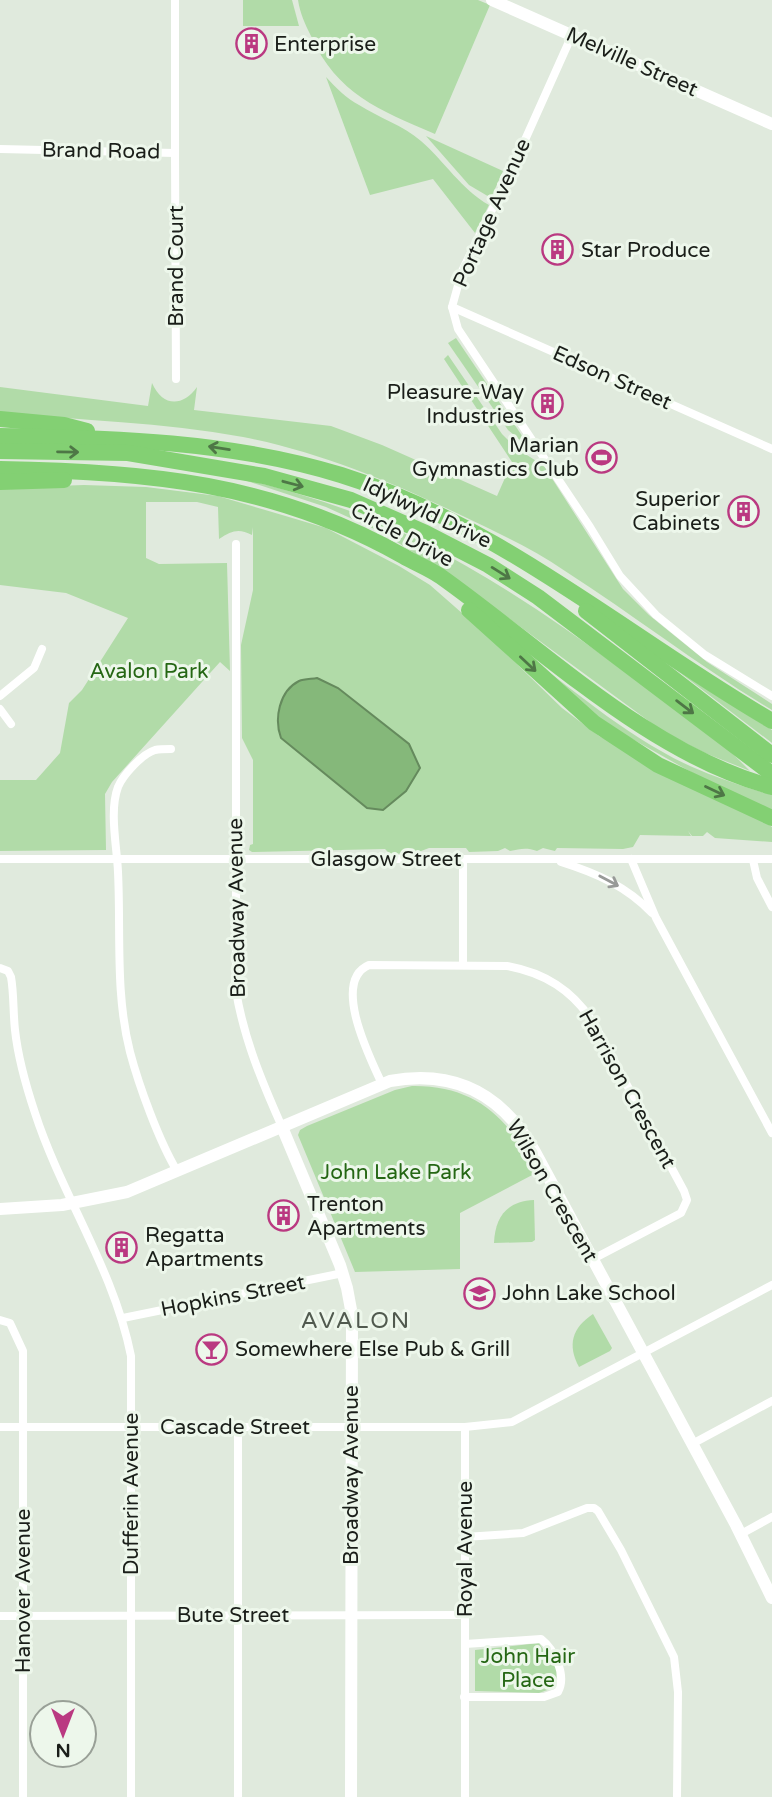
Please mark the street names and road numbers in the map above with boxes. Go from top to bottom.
street label: Melville Street [562,22,702,102]
street label: Portage Avenue [448,135,536,291]
street label: Brand Road [42,137,160,165]
street label: Brand Court [164,205,189,327]
street label: Edson Street [549,341,675,415]
street label: Idylwyld Drive [359,472,495,554]
street label: Circle Drive [346,497,458,573]
street label: Broadway Avenue [223,818,251,998]
street label: Glasgow Street [311,847,462,872]
street label: Harrison Crescent [573,1005,681,1173]
street label: Wilson Crescent [501,1115,603,1267]
street label: Hopkins Street [159,1270,307,1322]
street label: Broadway Avenue [339,1385,364,1565]
street label: Dufferin Avenue [119,1413,144,1575]
street label: Cascade Street [160,1415,310,1440]
street label: Royal Avenue [453,1481,478,1617]
street label: Hanover Avenue [11,1509,36,1673]
street label: Bute Street [177,1603,289,1628]

